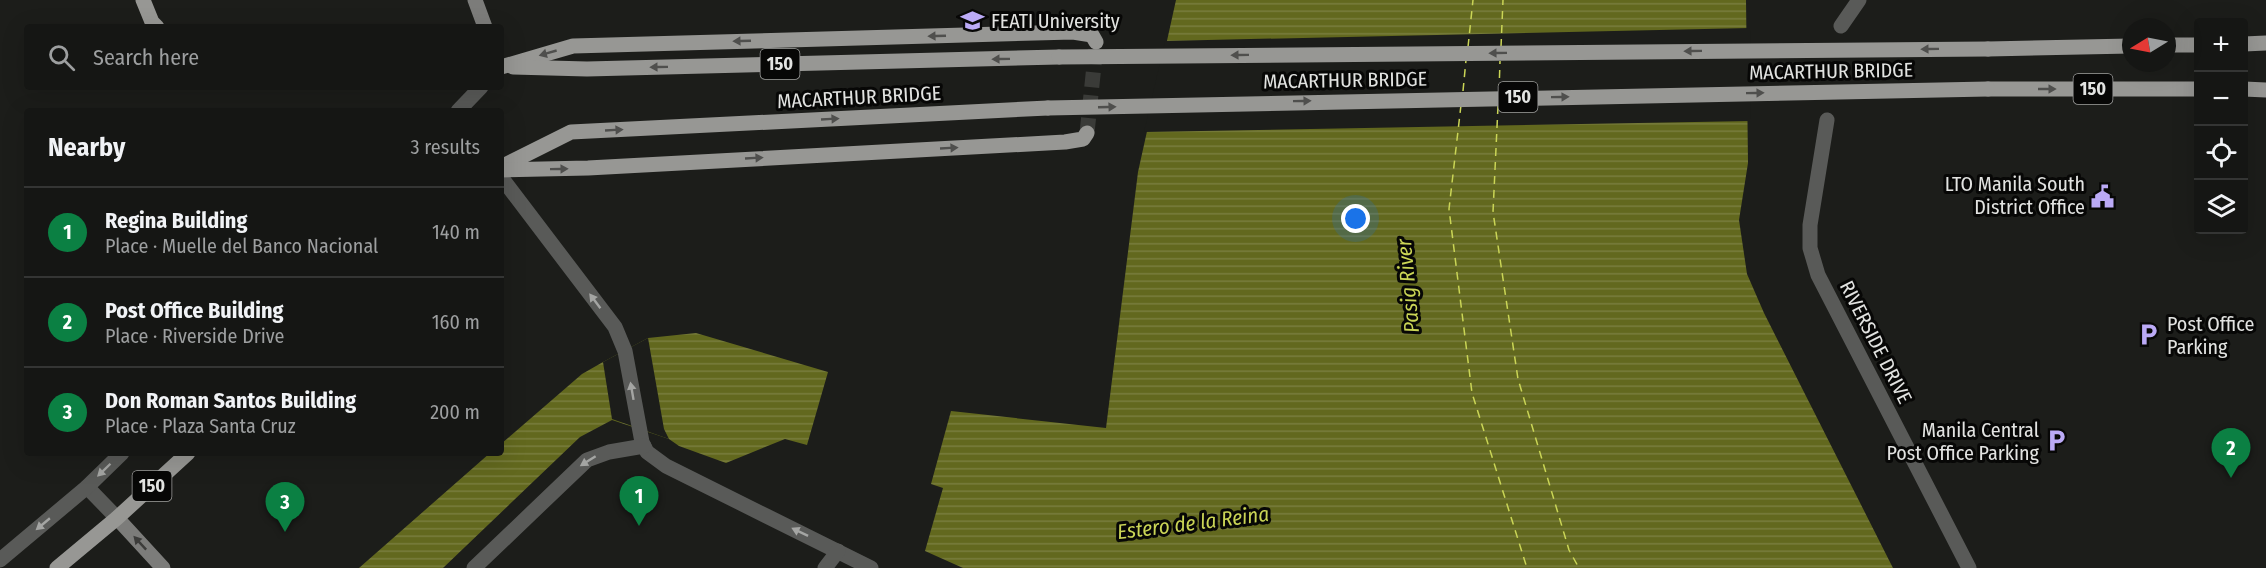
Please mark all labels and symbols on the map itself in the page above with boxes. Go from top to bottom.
school or university icon: FEATI University [960,8,986,34]
place label: FEATI University [991,9,1120,33]
north arrow [2122,18,2176,72]
one-way arrow [928,31,947,41]
one-way arrow [733,36,752,46]
one-way arrow [1920,44,1939,54]
one-way arrow [1683,46,1702,56]
one-way arrow [1488,48,1507,58]
one-way arrow [539,49,557,58]
road number: 150 [760,49,800,79]
one-way arrow [1230,51,1249,60]
one-way arrow [991,54,1010,63]
street label: MACARTHUR BRIDGE [1749,58,1913,84]
one-way arrow [649,63,668,72]
street label: MACARTHUR BRIDGE [1263,67,1427,93]
road number: 150 [2074,74,2112,104]
street label: MACARTHUR BRIDGE [776,81,942,113]
road number: 150 [1498,82,1538,112]
one-way arrow [2037,84,2056,94]
one-way arrow [1745,88,1764,98]
one-way arrow [1550,92,1569,102]
one-way arrow [1292,97,1311,106]
one-way arrow [1097,102,1116,111]
one-way arrow [821,115,840,124]
one-way arrow [605,126,624,135]
one-way arrow [939,143,958,152]
one-way arrow [745,154,764,163]
one-way arrow [550,164,569,173]
place label: LTO Manila South District Office [1945,172,2085,219]
public building icon: LTO Manila South District Office [2090,183,2116,209]
your location [1341,204,1370,233]
water label: Pasig River [1391,237,1425,334]
street label: RIVERSIDE DRIVE [1835,277,1917,407]
one-way arrow [590,294,602,309]
place label: Post Office Parking [2167,312,2254,359]
parking icon: Post Office Parking [2136,322,2162,348]
one-way arrow [627,381,636,400]
place label: Manila Central Post Office Parking [1886,418,2040,465]
parking icon: Manila Central Post Office Parking [2044,428,2070,454]
pin: 2 [2212,428,2250,478]
one-way arrow [580,456,596,467]
one-way arrow [97,463,112,477]
road number: 150 [132,471,172,501]
pin: 1 [620,476,658,526]
pin: 3 [266,482,304,532]
water label: Estero de la Reina [1116,501,1270,545]
one-way arrow [35,517,51,530]
one-way arrow [792,528,809,537]
one-way arrow [133,536,147,551]

